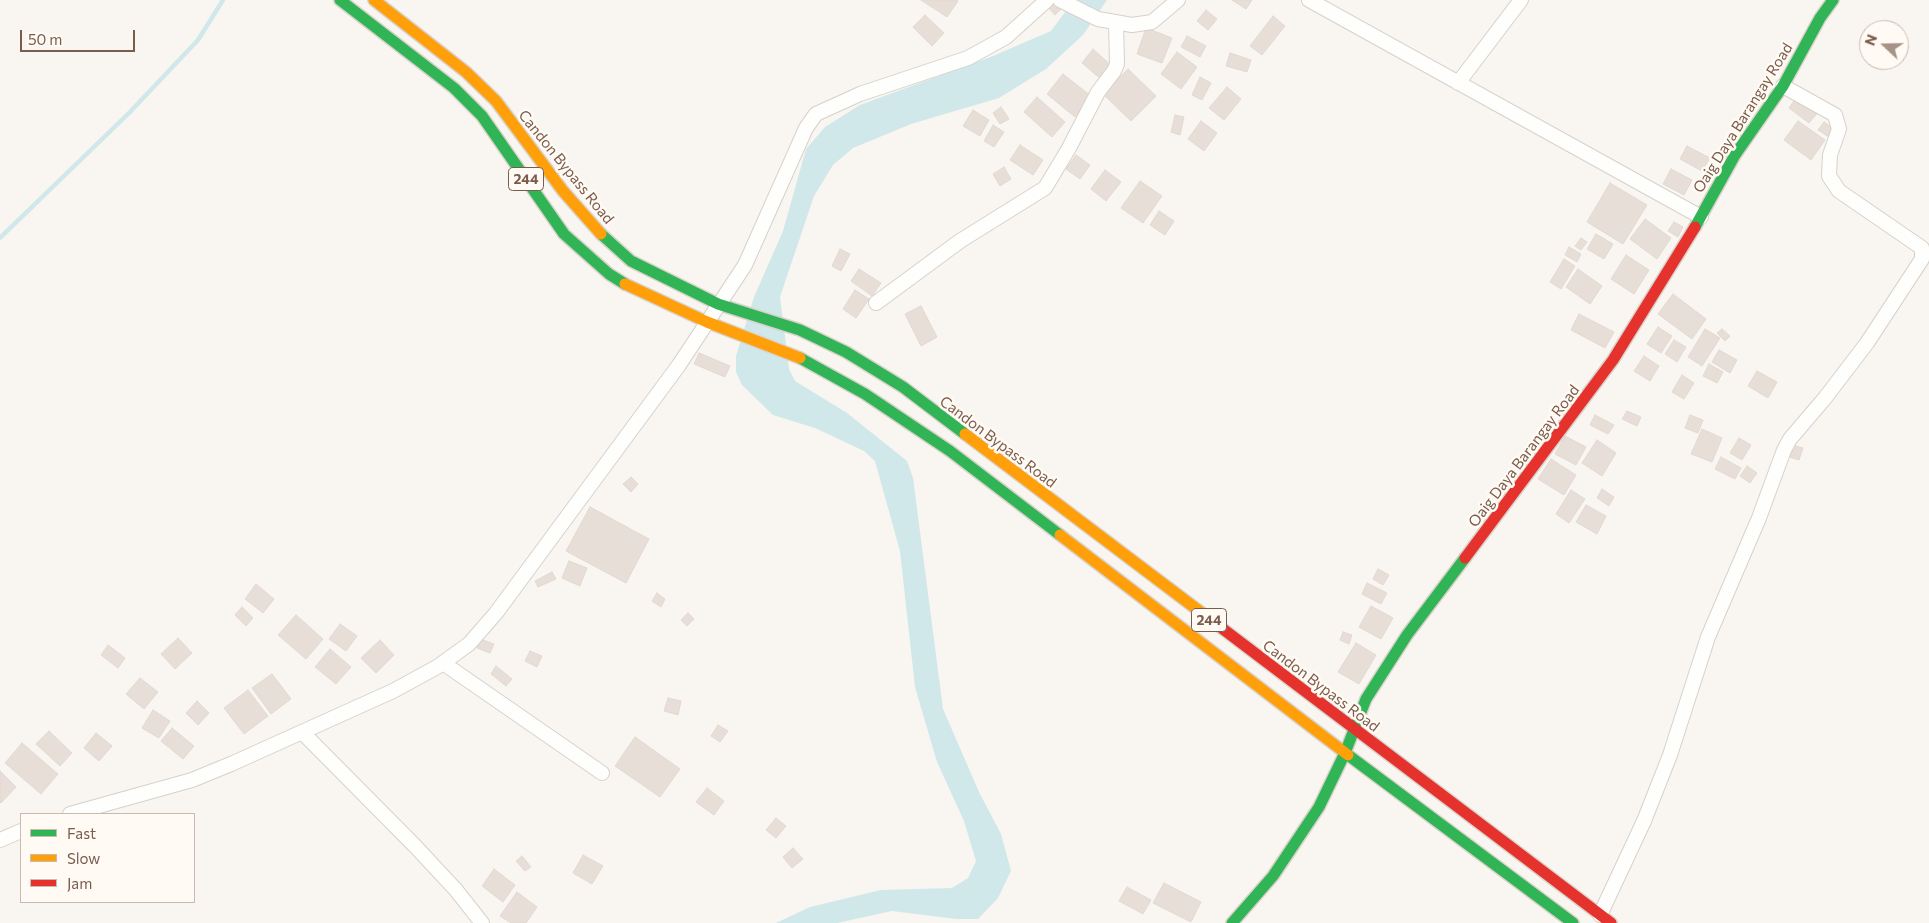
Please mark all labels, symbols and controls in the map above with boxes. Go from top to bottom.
scale bar [22,20,138,52]
north arrow [1859,20,1909,70]
text: 50 m [28,30,62,48]
text: N [1861,32,1880,48]
street label: Oaig Daya Barangay Road [1689,40,1797,196]
street label: Candon Bypass Road [515,106,617,228]
road number: 244 [508,168,544,190]
street label: Oaig Daya Barangay Road [1465,381,1583,531]
street label: Candon Bypass Road [936,392,1060,492]
road number: 244 [1192,608,1226,632]
street label: Candon Bypass Road [1259,636,1383,736]
legend [20,813,195,903]
text: Fast [67,824,96,842]
text: Slow [67,849,100,867]
text: Jam [67,874,92,892]

